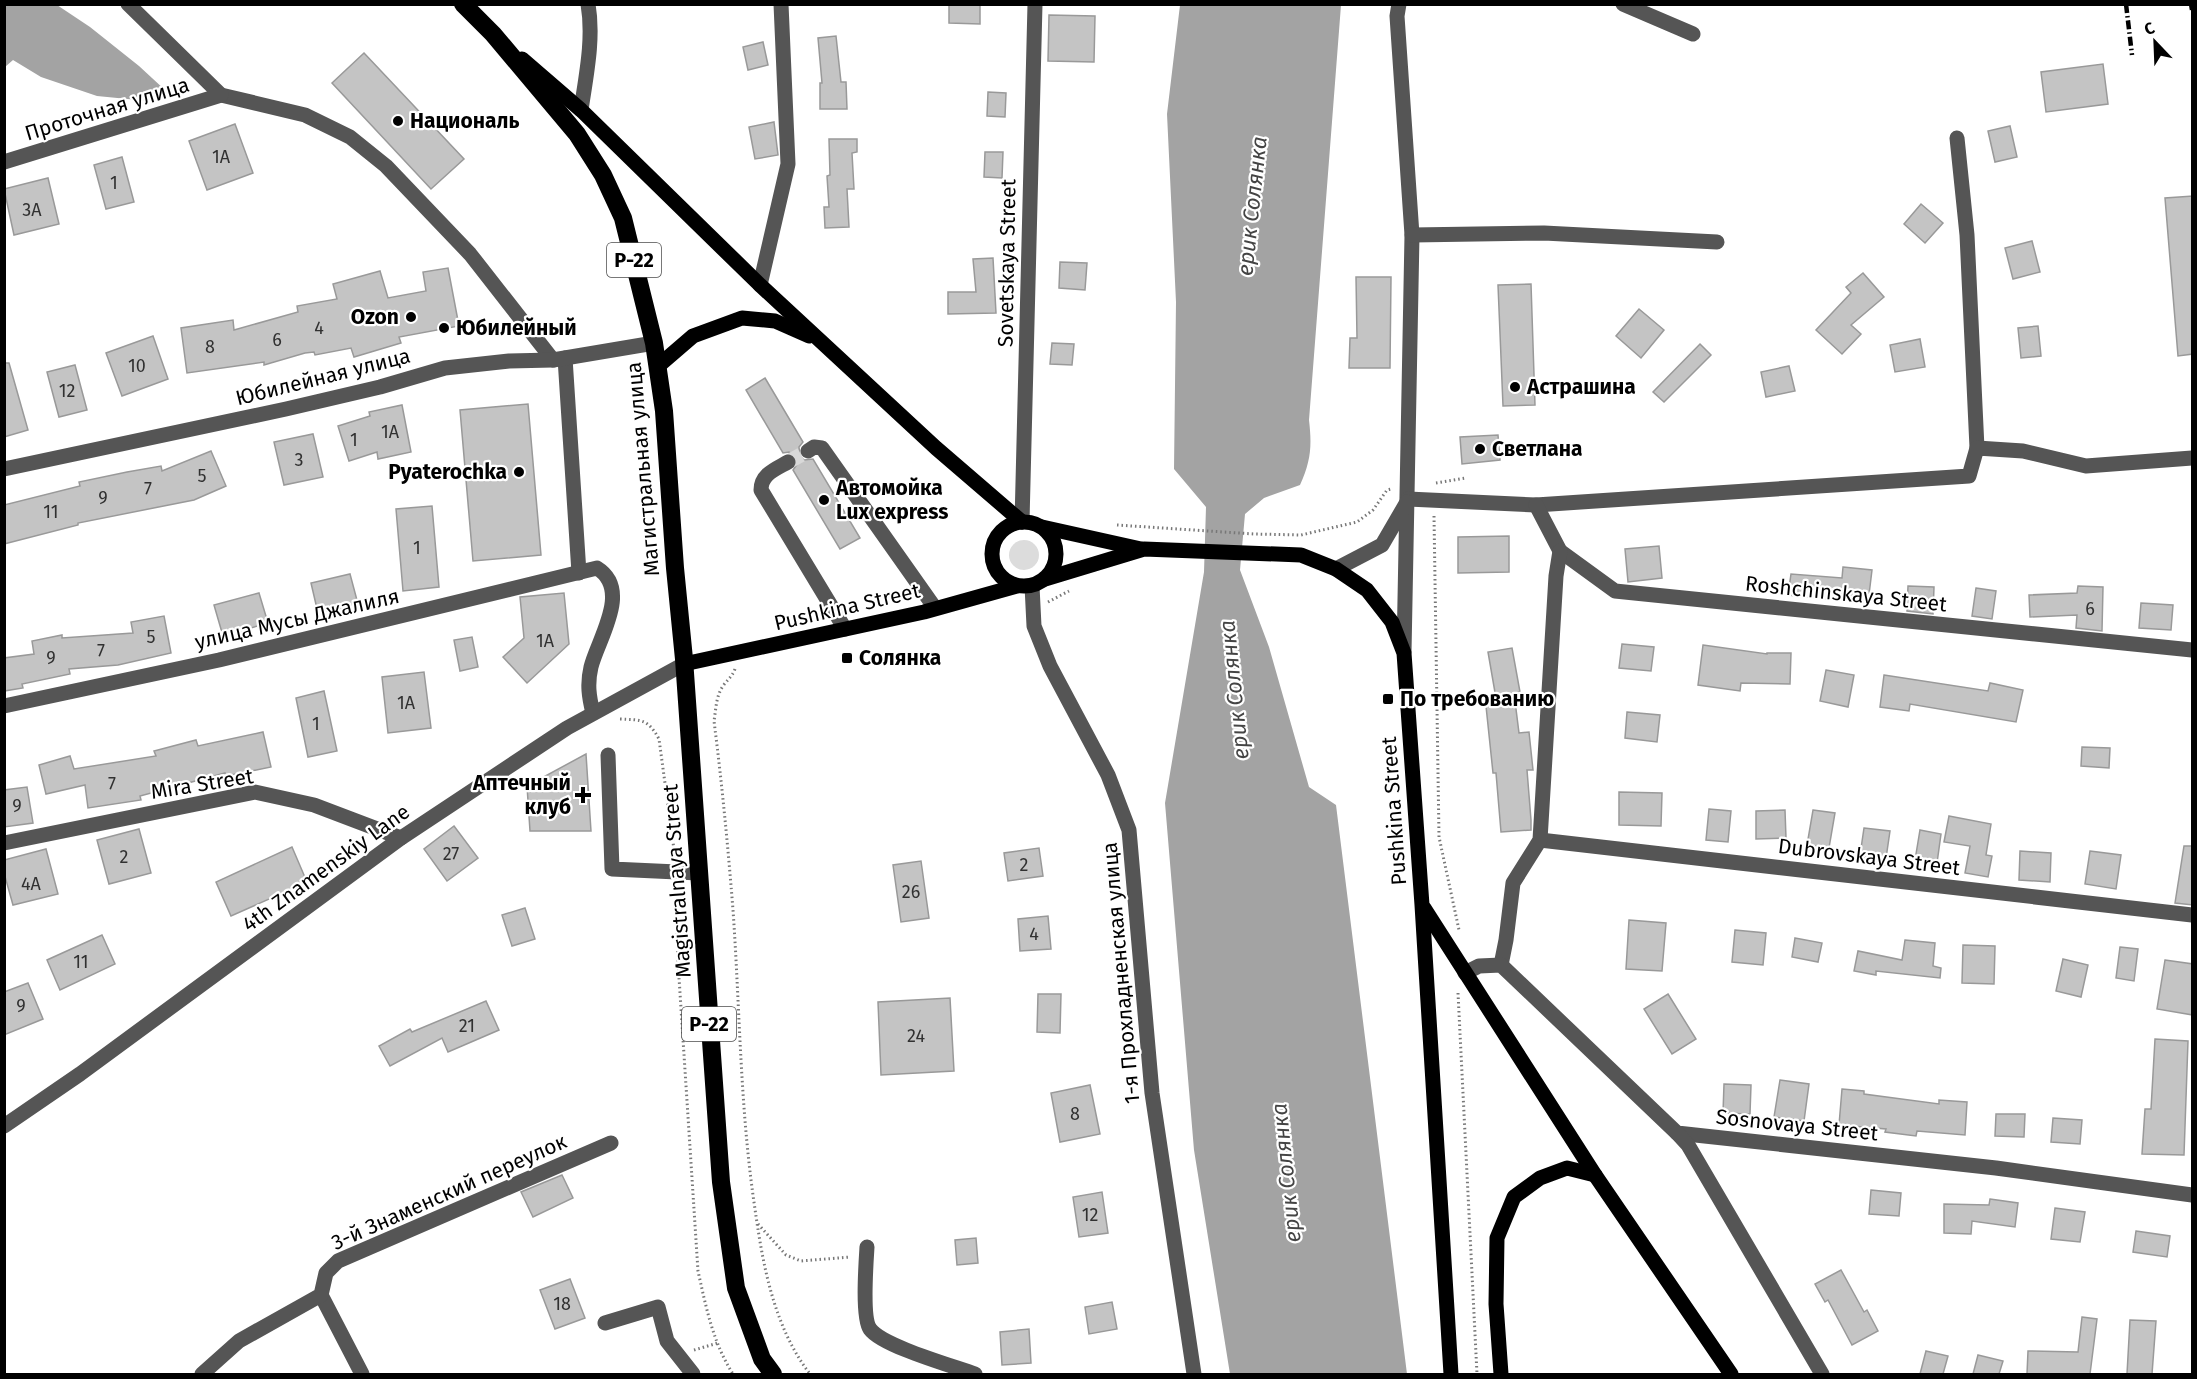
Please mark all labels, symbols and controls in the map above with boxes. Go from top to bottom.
north arrow [2125,12,2185,72]
text: С [2141,18,2158,39]
street label: Проточная улица [22,72,192,146]
place label: Националь [410,108,519,134]
marker: Националь [391,114,405,128]
water label: ерик Солянка [1231,135,1273,277]
house number: 1А [212,146,231,168]
house number: 1 [110,172,118,194]
street label: Sovetskaya Street [993,178,1021,347]
house number: 3А [22,199,42,221]
road number: Р-22 [607,243,661,277]
place label: Ozon [351,304,399,330]
marker: Ozon [404,310,418,324]
place label: Юбилейный [456,315,577,341]
house number: 4 [314,317,324,339]
marker: Юбилейный [437,321,451,335]
house number: 6 [272,329,282,351]
house number: 8 [205,336,215,358]
street label: Юбилейная улица [233,343,413,411]
house number: 10 [128,355,146,377]
street label: Магистральная улица [621,361,665,577]
place label: Астрашина [1526,374,1636,400]
house number: 12 [59,380,75,402]
marker: Астрашина [1508,380,1522,394]
house number: 1А [381,421,400,443]
house number: 1 [350,429,358,451]
place label: Светлана [1492,436,1583,462]
marker: Светлана [1473,442,1487,456]
house number: 3 [295,449,303,471]
place label: Pyaterochka [388,459,507,485]
house number: 5 [197,465,207,487]
marker: Pyaterochka [512,465,526,479]
place label: Автомойка Lux express [835,475,948,525]
house number: 7 [144,478,152,500]
house number: 9 [98,487,108,509]
marker: Автомойка Lux express [817,493,831,507]
house number: 11 [43,501,59,523]
house number: 1 [413,537,421,559]
street label: Roshchinskaya Street [1744,570,1949,618]
street label: Pushkina Street [772,577,923,636]
street label: улица Мусы Джалиля [192,583,402,655]
house number: 6 [2085,598,2095,620]
water label: ерик Солянка [1213,619,1255,761]
house number: 5 [146,626,156,648]
house number: 1А [536,630,555,652]
house number: 7 [97,640,105,662]
place label: Солянка [859,645,941,671]
house number: 9 [46,647,56,669]
marker: Солянка [840,651,854,665]
place label: По требованию [1400,686,1554,712]
house number: 1А [397,692,416,714]
marker: По требованию [1381,692,1395,706]
house number: 1 [312,713,320,735]
street label: Pushkina Street [1376,735,1412,886]
street label: Mira Street [149,763,256,805]
place label: Аптечный клуб [472,770,571,820]
house number: 7 [108,773,116,795]
street label: Magistralnaya Street [657,783,697,979]
marker: Аптечный клуб [576,788,590,802]
house number: 9 [12,795,22,817]
street label: 4th Znamenskiy Lane [237,799,415,937]
street label: Dubrovskaya Street [1776,833,1962,881]
street label: 1-я Прохладненская улица [1097,841,1145,1105]
house number: 27 [443,843,459,865]
house number: 2 [120,846,129,868]
house number: 2 [1020,854,1029,876]
house number: 4А [21,873,42,895]
house number: 26 [902,881,920,903]
house number: 4 [1029,923,1039,945]
house number: 11 [73,951,89,973]
house number: 9 [16,995,26,1017]
road number: Р-22 [682,1007,736,1041]
house number: 21 [459,1015,475,1037]
house number: 24 [907,1025,925,1047]
water label: ерик Солянка [1265,1102,1307,1244]
house number: 8 [1070,1103,1080,1125]
street label: Sosnovaya Street [1715,1104,1880,1146]
street label: 3-й Знаменский переулок [327,1128,571,1256]
house number: 12 [1082,1204,1098,1226]
house number: 18 [553,1293,571,1315]

